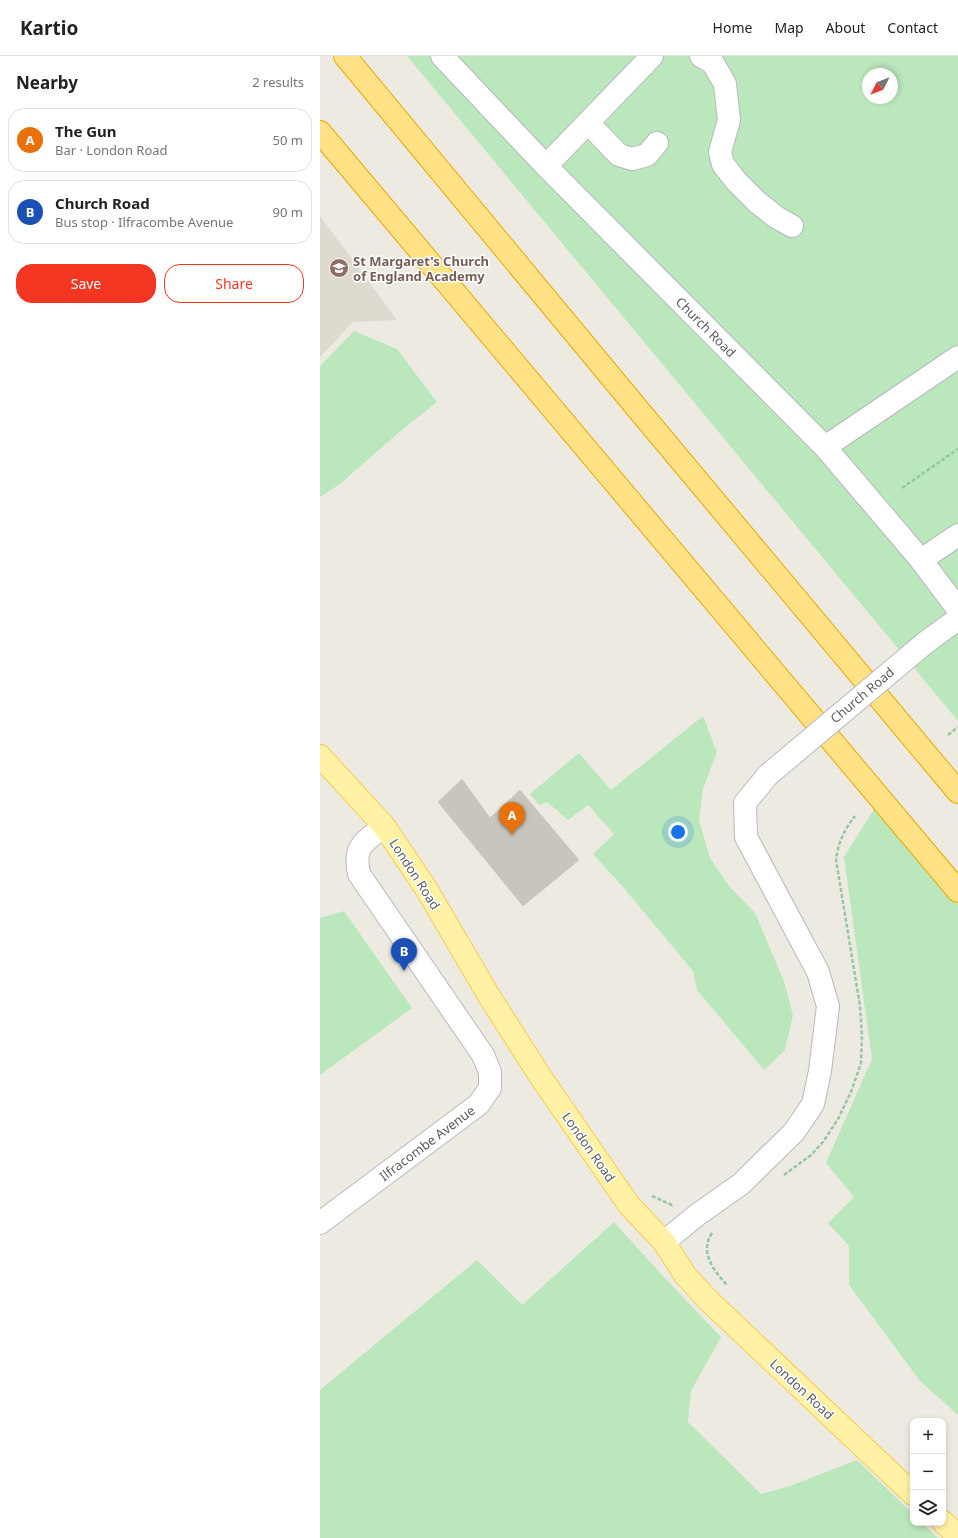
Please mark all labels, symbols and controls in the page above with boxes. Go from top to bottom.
text: Kartio [20,15,78,41]
text: Home [713,18,752,37]
text: Map [774,18,804,37]
text: About [826,18,865,37]
text: Contact [887,18,938,37]
north arrow [862,68,898,104]
text: Nearby [16,71,78,94]
text: 2 results [252,73,304,91]
text: The Gun [55,121,117,141]
text: A [26,131,35,149]
text: 50 m [273,131,303,149]
text: Bar · London Road [55,141,168,159]
text: Church Road [55,193,150,213]
text: B [26,203,34,221]
text: 90 m [273,203,303,221]
text: Bus stop · Ilfracombe Avenue [55,213,233,231]
place label: St Margaret's Church of England Academy [353,252,489,285]
school or university icon: St Margaret's Church of England Academy [328,257,350,279]
button: Save [16,264,156,303]
button: Share [164,264,304,303]
street label: Church Road [672,293,740,361]
street label: Church Road [826,663,898,727]
pin: A [499,802,525,835]
your location [668,822,688,842]
street label: London Road [385,835,445,913]
pin: B [391,938,417,971]
street label: Ilfracombe Avenue [376,1101,478,1185]
street label: London Road [558,1109,620,1185]
street label: London Road [766,1355,838,1423]
map controls [910,1418,946,1526]
button: + [910,1418,946,1454]
button: − [910,1454,946,1490]
button: layers [910,1490,946,1526]

